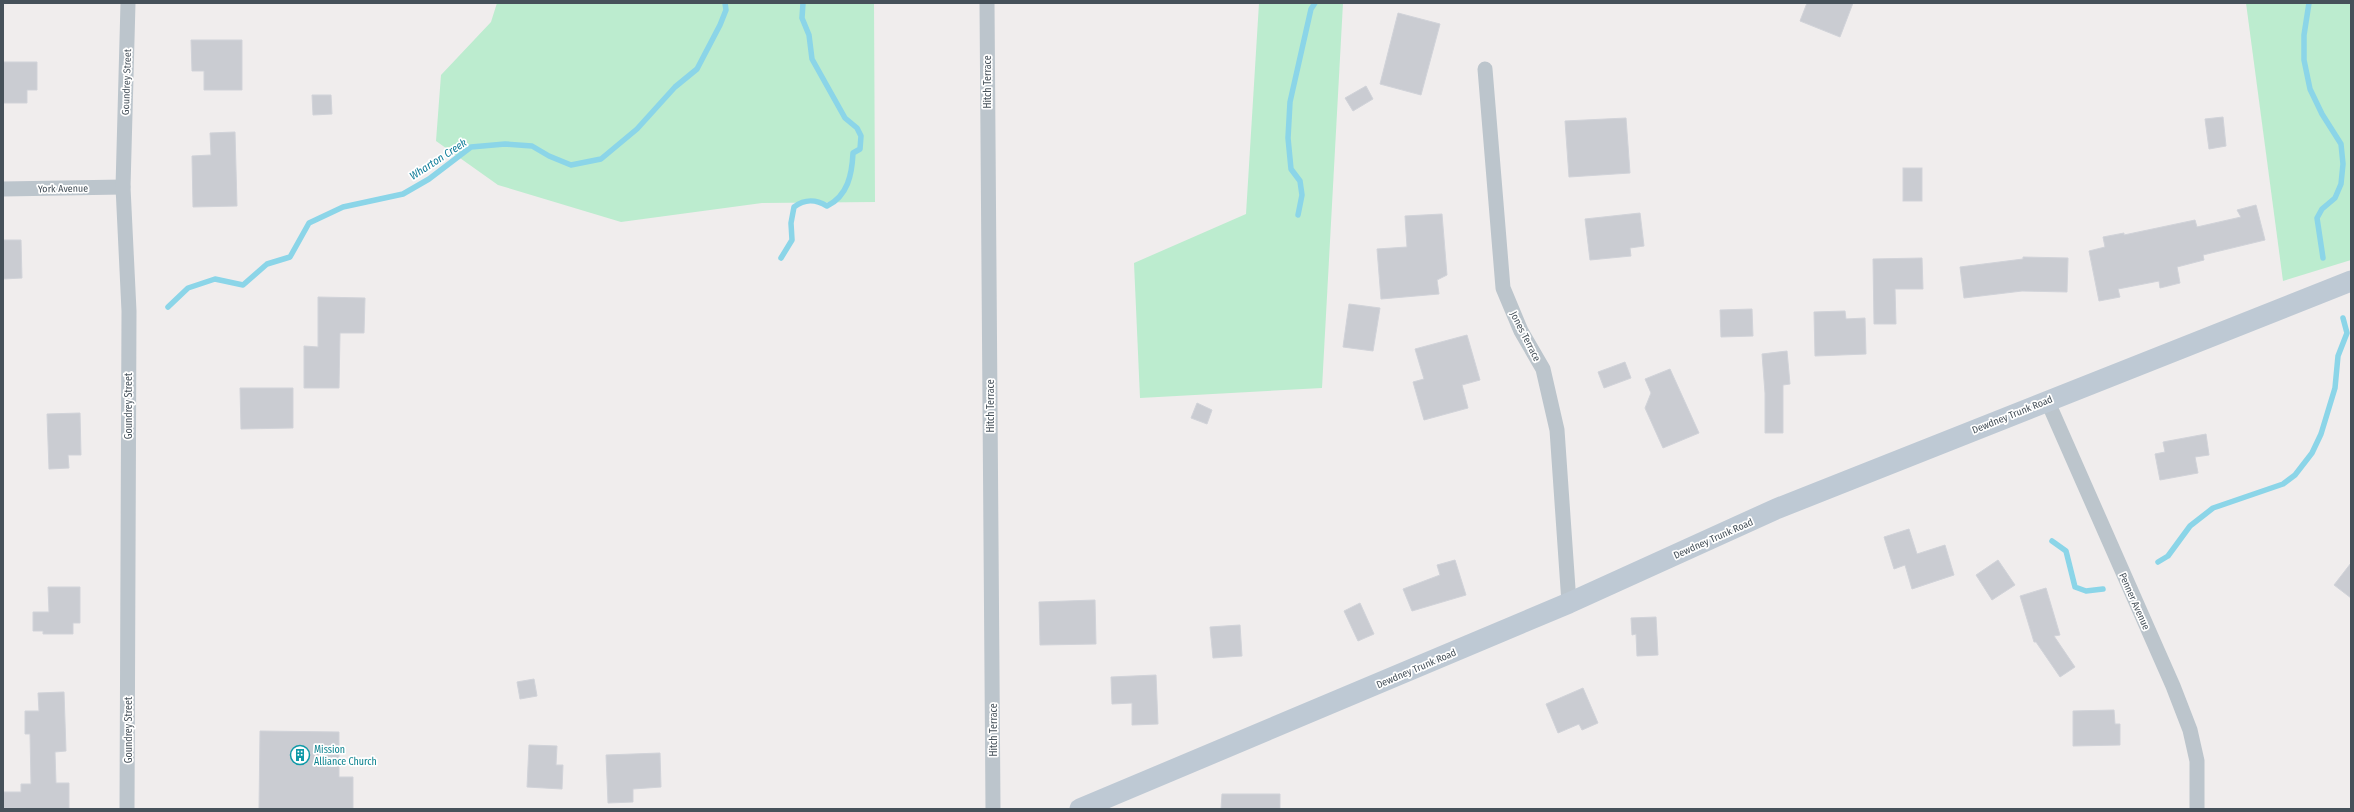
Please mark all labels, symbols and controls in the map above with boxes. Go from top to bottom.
street label: Goundrey Street [120,48,134,115]
street label: Hitch Terrace [982,55,994,109]
water label: Wharton Creek [407,136,470,183]
street label: York Avenue [38,183,88,195]
street label: Jones Terrace [1507,309,1543,363]
street label: Goundrey Street [123,372,135,439]
street label: Hitch Terrace [985,379,997,433]
street label: Dewdney Trunk Road [1970,393,2054,437]
street label: Dewdney Trunk Road [1672,516,1755,562]
street label: Penner Avenue [2116,571,2152,632]
street label: Dewdney Trunk Road [1375,647,1458,691]
street label: Goundrey Street [123,696,135,763]
street label: Hitch Terrace [988,703,1000,757]
building icon: Mission Alliance Church [289,744,311,766]
place label: Mission Alliance Church [314,744,377,768]

